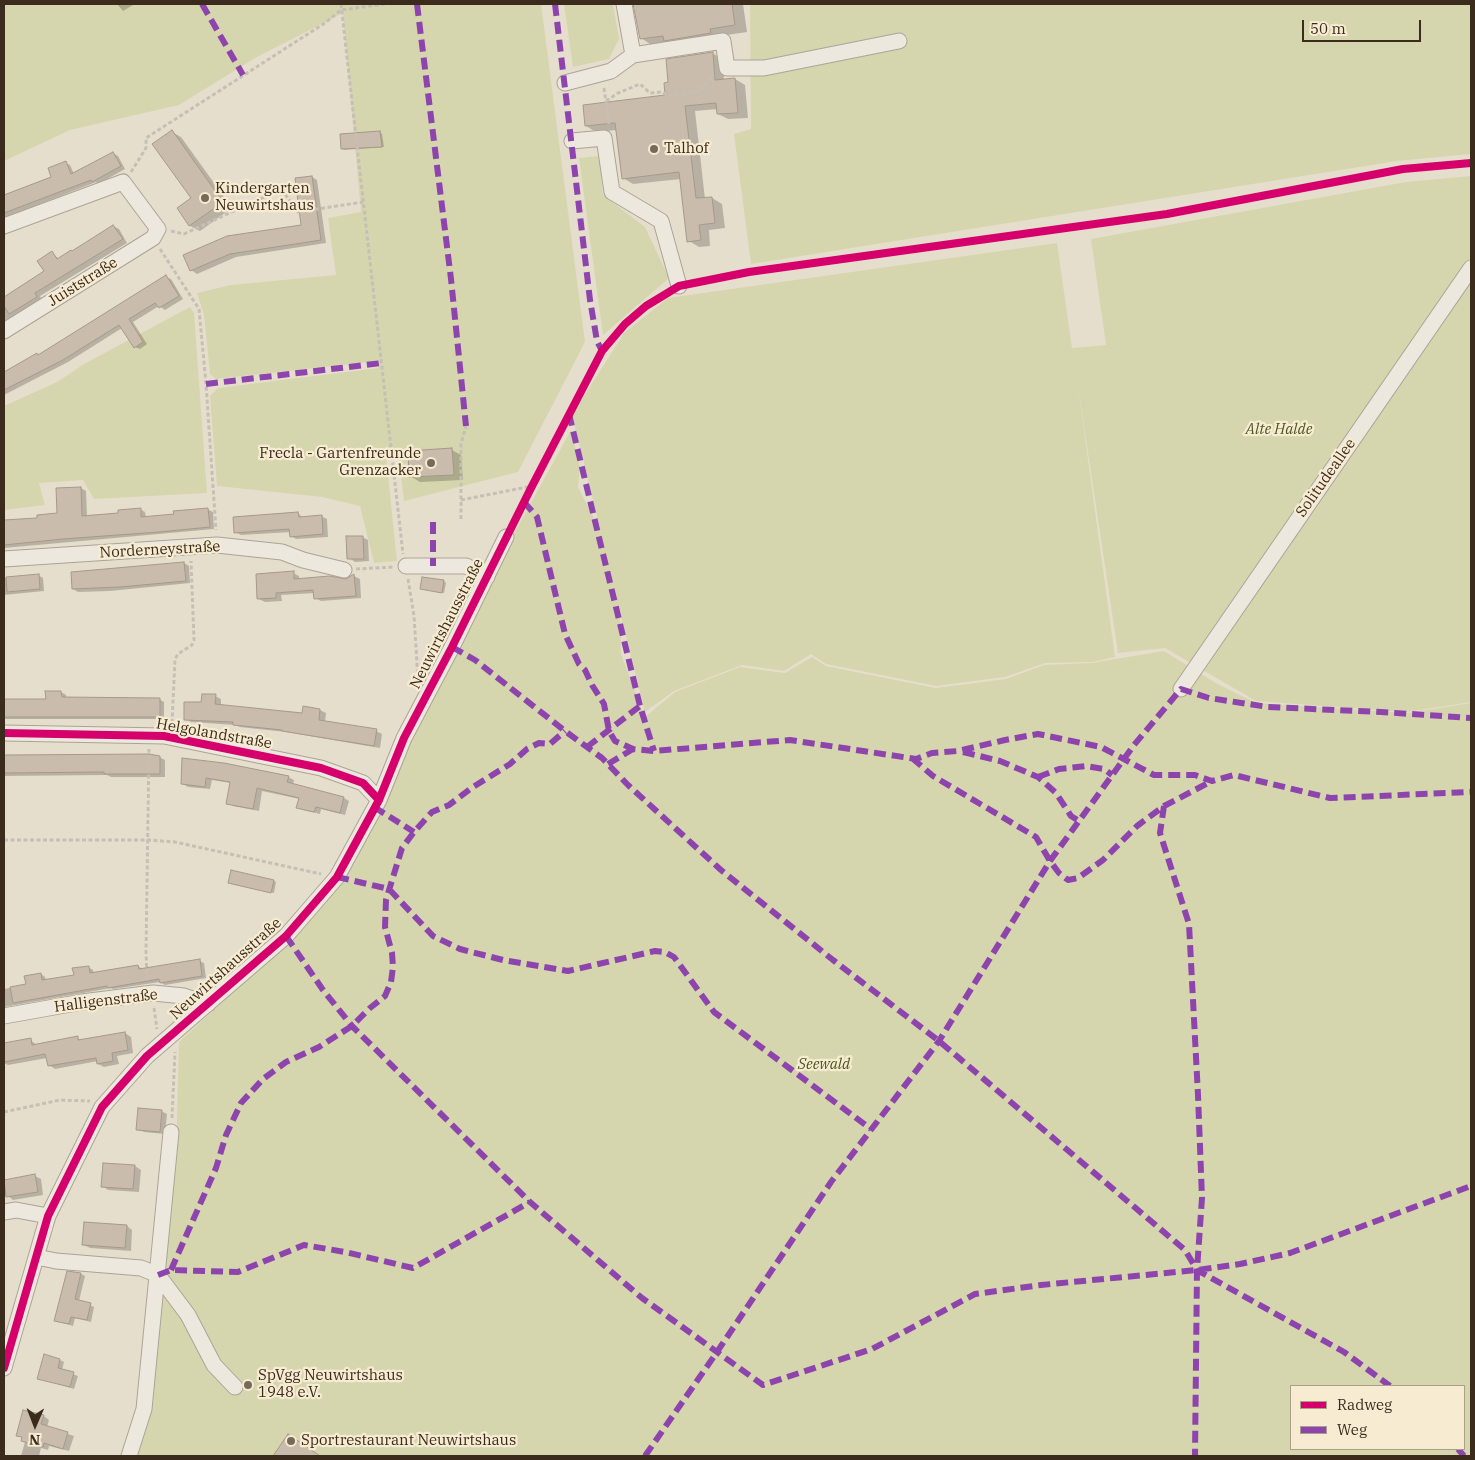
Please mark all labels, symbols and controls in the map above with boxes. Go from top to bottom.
scale bar [1305,10,1424,42]
text: 50 m [1310,19,1346,38]
place label: Talhof [664,140,709,158]
marker: Talhof [648,143,660,155]
place label: Kindergarten Neuwirtshaus [215,180,314,215]
marker: Kindergarten Neuwirtshaus [199,192,211,204]
street label: Juiststraße [45,254,121,310]
park label: Alte Halde [1246,421,1312,439]
street label: Solitudeallee [1292,435,1360,521]
place label: Frecla - Gartenfreunde Grenzacker [259,445,421,480]
marker: Frecla - Gartenfreunde Grenzacker [425,457,437,469]
street label: Norderneystraße [99,538,221,562]
street label: Neuwirtshausstraße [406,556,488,692]
street label: Helgolandstraße [155,715,273,753]
street label: Neuwirtshausstraße [167,914,285,1024]
street label: Halligenstraße [53,986,159,1016]
park label: Seewald [798,1056,850,1074]
place label: SpVgg Neuwirtshaus 1948 e.V. [258,1367,403,1402]
marker: SpVgg Neuwirtshaus 1948 e.V. [242,1379,254,1391]
legend [1290,1385,1465,1450]
text: Radweg [1337,1395,1392,1414]
north arrow [10,1400,60,1450]
text: Weg [1337,1420,1367,1439]
text: N [29,1431,40,1449]
place label: Sportrestaurant Neuwirtshaus [301,1432,516,1450]
marker: Sportrestaurant Neuwirtshaus [285,1435,297,1447]

